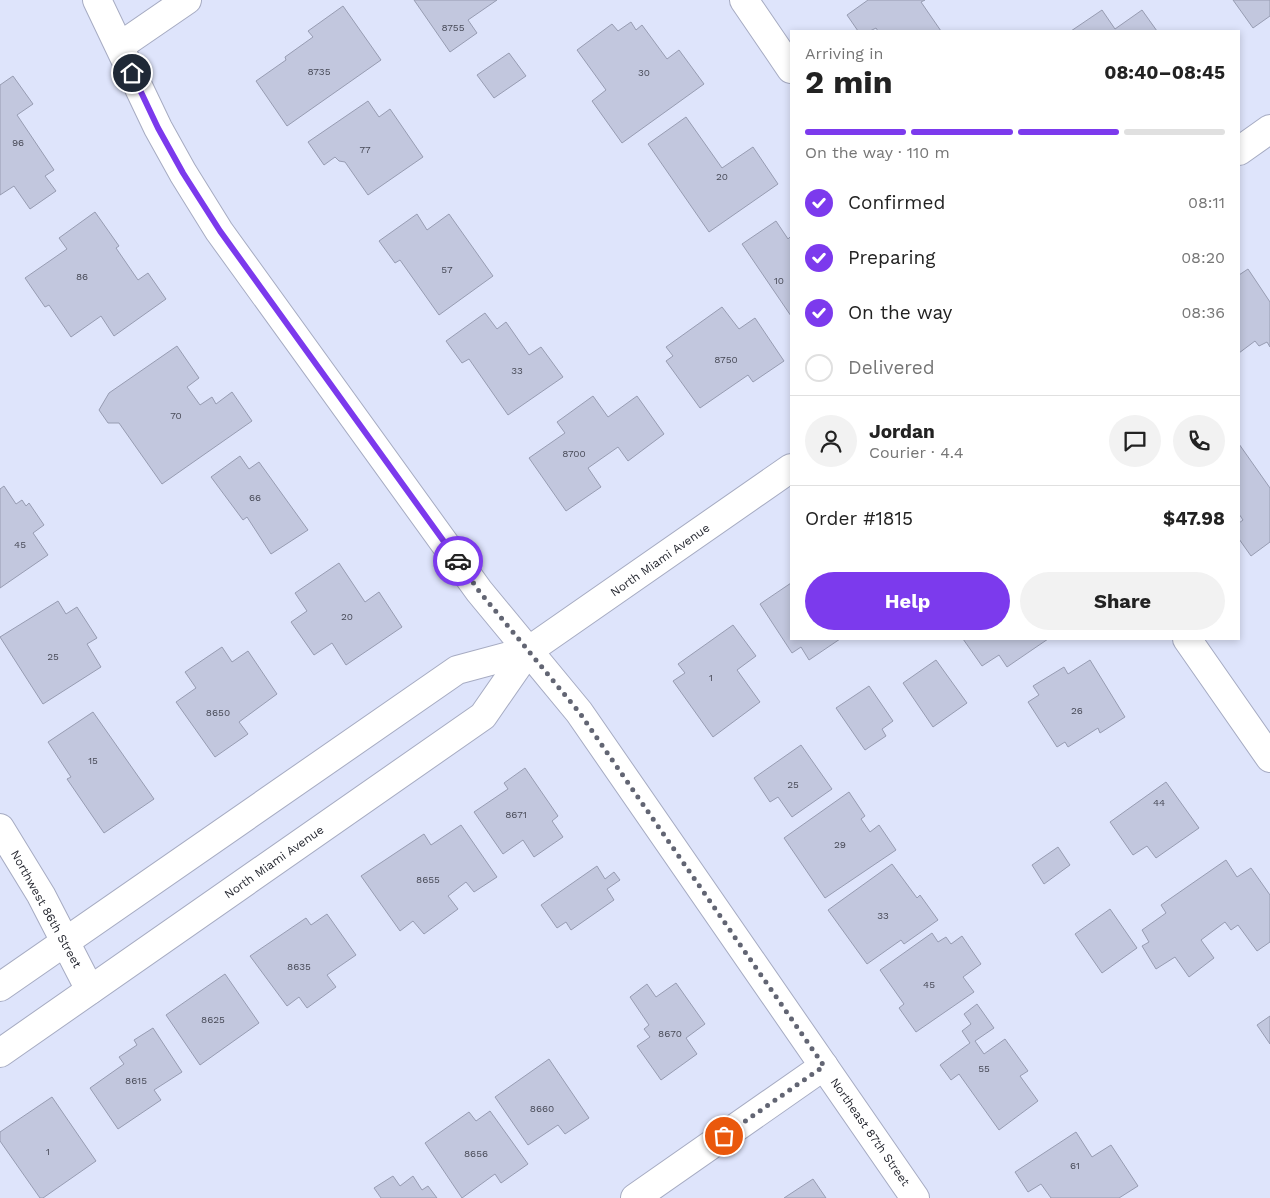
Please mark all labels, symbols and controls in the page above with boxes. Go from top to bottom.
house number: 8755 [441,22,465,33]
text: Arriving in [805,44,883,63]
pin [111,52,153,94]
icon: home [118,59,146,87]
text: 08:40–08:45 [1104,61,1225,84]
text: 2 min [805,63,893,101]
house number: 8735 [307,66,331,77]
house number: 30 [638,67,650,78]
house number: 96 [12,137,24,148]
text: On the way · 110 m [805,143,950,162]
house number: 77 [359,144,371,155]
house number: 20 [716,171,728,182]
icon: check [805,189,833,217]
text: Confirmed [848,191,945,214]
text: 08:11 [1188,193,1225,212]
icon: check [805,244,833,272]
text: Preparing [848,246,935,269]
text: 08:20 [1181,248,1225,267]
house number: 57 [441,264,453,275]
house number: 86 [76,271,88,282]
house number: 10 [774,275,784,286]
icon: check [805,299,833,327]
text: On the way [848,301,952,324]
text: 08:36 [1181,303,1225,322]
house number: 8750 [714,354,738,365]
text: Delivered [848,356,935,379]
house number: 33 [511,365,523,376]
house number: 70 [170,410,182,421]
button: person [805,415,857,467]
button: chat [1109,415,1161,467]
button: phone [1173,415,1225,467]
text: Jordan [869,420,935,443]
text: Courier · 4.4 [869,443,964,462]
house number: 8700 [562,448,586,459]
house number: 66 [249,492,261,503]
text: Order #1815 [805,507,913,530]
text: $47.98 [1163,507,1225,530]
street label: North Miami Avenue [608,520,712,600]
courier [433,536,483,586]
house number: 45 [14,539,26,550]
icon: car [444,547,472,575]
button: Help [805,572,1010,630]
button: Share [1020,572,1225,630]
house number: 20 [341,611,353,622]
house number: 25 [47,651,59,662]
house number: 1 [709,672,713,683]
house number: 26 [1071,705,1083,716]
house number: 8650 [206,707,230,718]
house number: 15 [88,755,98,766]
house number: 25 [787,779,799,790]
house number: 44 [1153,797,1165,808]
house number: 8671 [505,809,527,820]
street label: North Miami Avenue [222,822,326,902]
house number: 29 [834,839,846,850]
street label: Northwest 86th Street [8,848,84,970]
house number: 8655 [416,874,440,885]
house number: 33 [877,910,889,921]
house number: 8635 [287,961,311,972]
house number: 45 [923,979,935,990]
house number: 8625 [201,1014,225,1025]
house number: 8670 [658,1028,682,1039]
house number: 55 [978,1063,990,1074]
house number: 8615 [125,1075,147,1086]
street label: Northeast 87th Street [827,1075,913,1189]
house number: 8660 [530,1103,554,1114]
pin [703,1115,745,1157]
icon: bag [710,1122,738,1150]
house number: 1 [46,1146,50,1157]
house number: 8656 [464,1148,488,1159]
house number: 61 [1070,1160,1080,1171]

